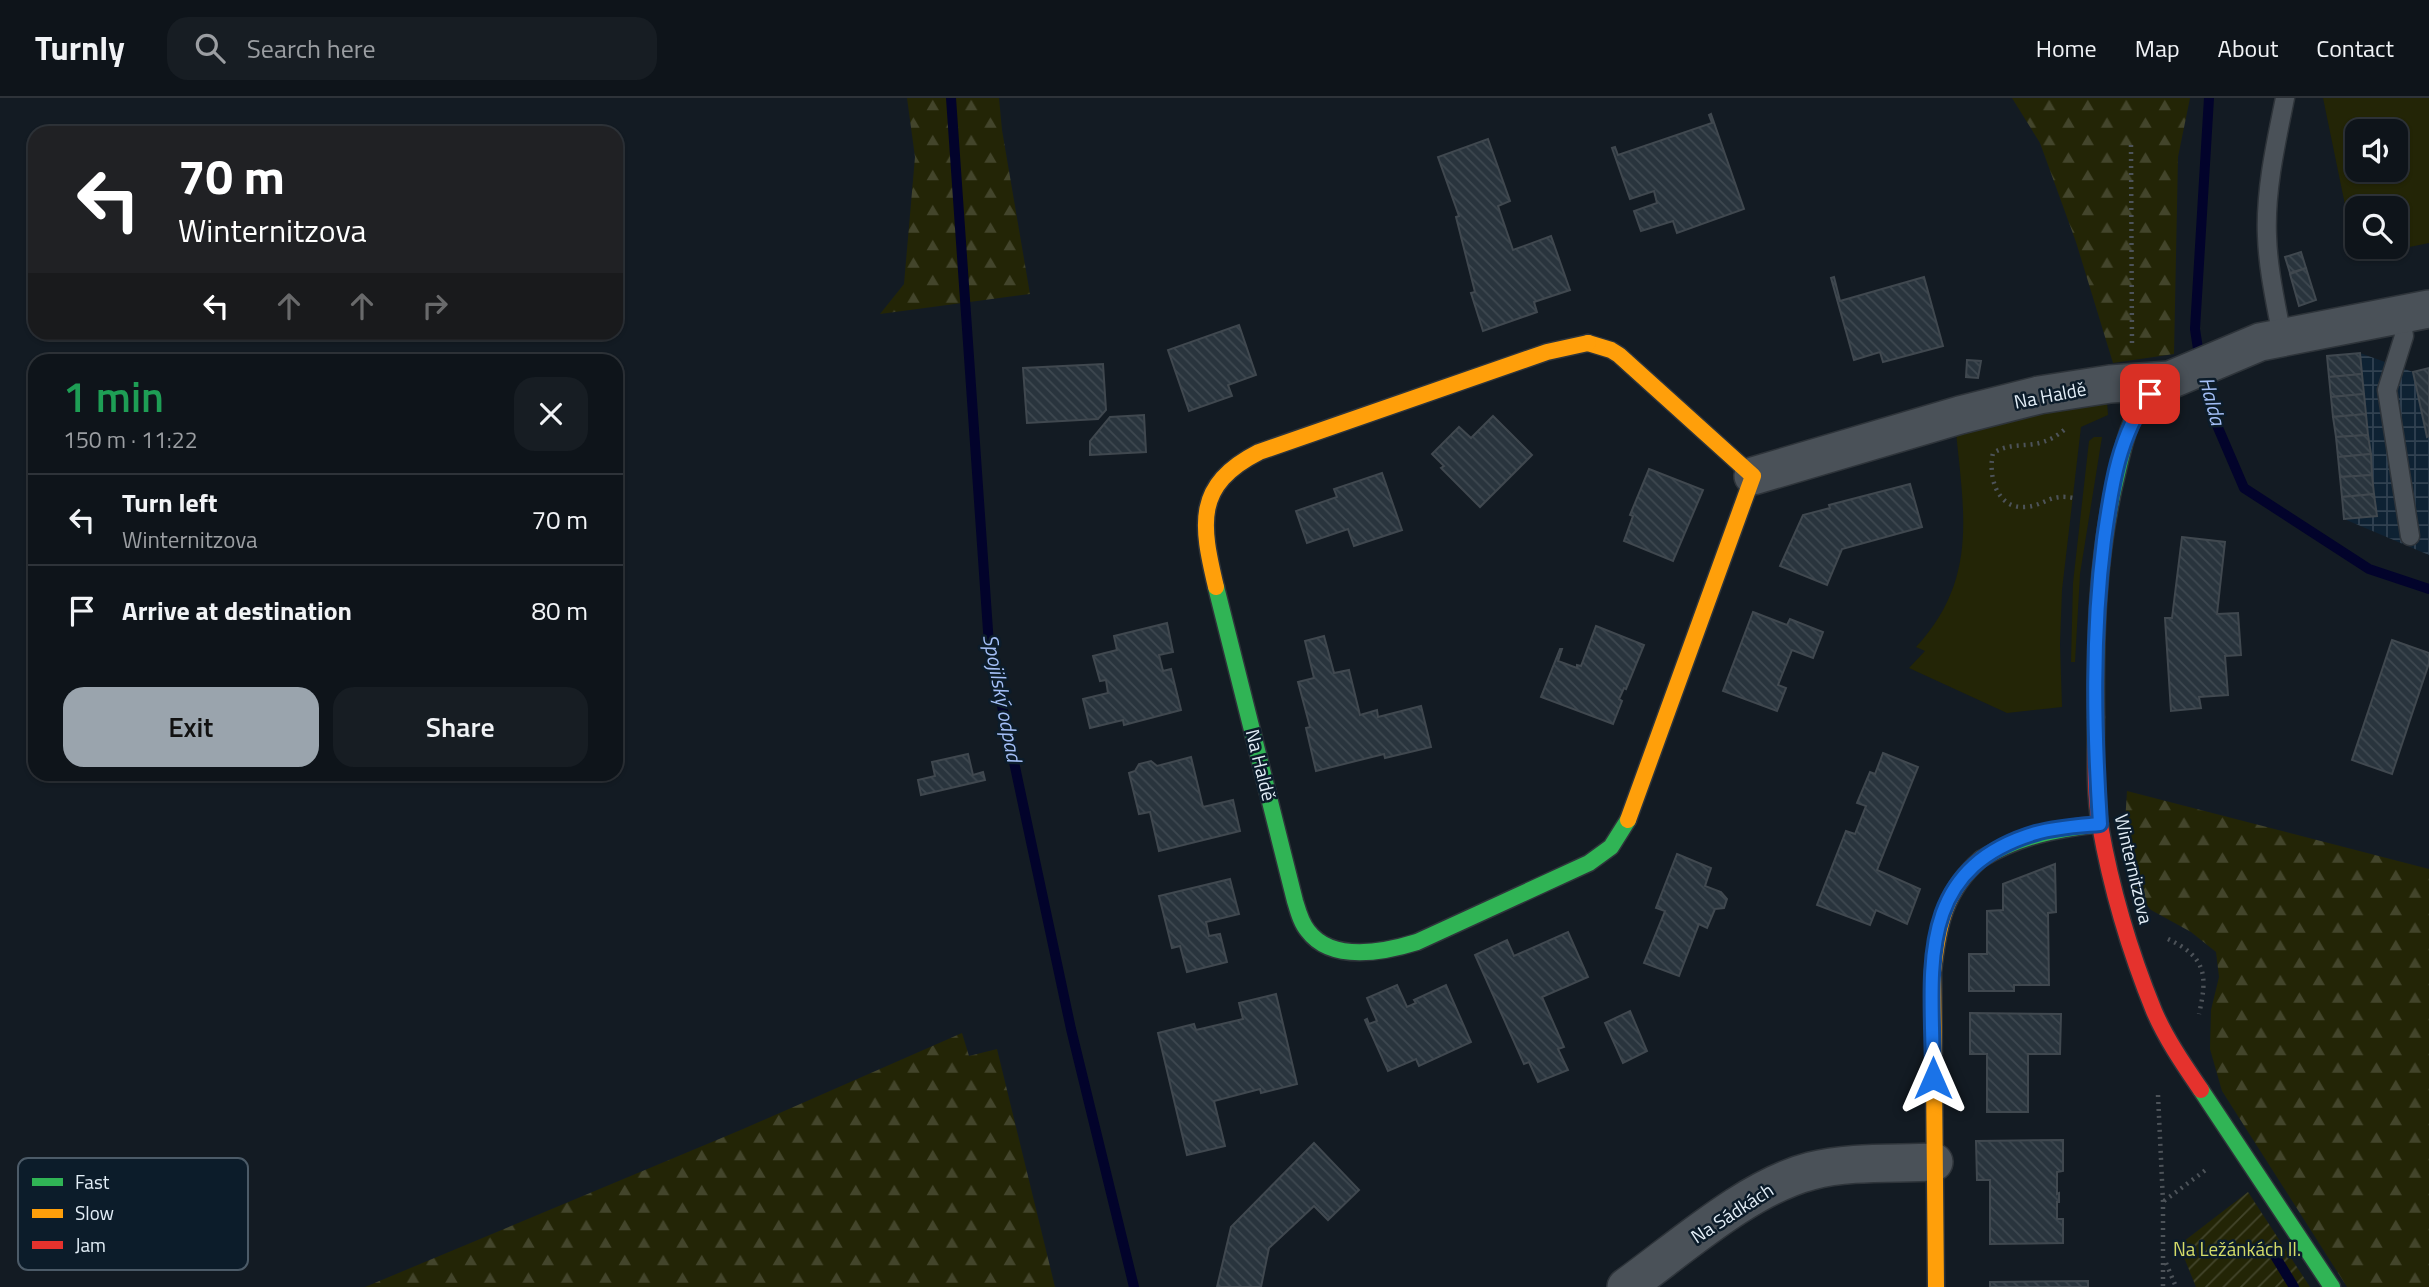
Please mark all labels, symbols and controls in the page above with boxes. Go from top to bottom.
search box [167,17,657,80]
text: Turnly [35,23,125,73]
icon: search [191,29,229,67]
text: Search here [247,29,376,68]
text: Home [2036,30,2097,66]
text: Map [2135,30,2180,66]
text: About [2218,30,2278,66]
text: Contact [2316,30,2394,66]
map controls [2345,119,2408,259]
button: sound [2345,119,2408,182]
text: 70 m [178,138,285,213]
icon: left [63,154,154,245]
button: search [2345,196,2408,259]
text: Winternitzova [178,206,367,254]
icon: left [197,287,235,325]
icon: ahead [270,287,308,325]
icon: ahead [343,287,381,325]
icon: right [416,287,454,325]
text: 1 min [63,364,164,428]
pin [2120,364,2180,424]
street label: Na Haldě [2011,373,2088,416]
water label: Halda [2191,373,2235,430]
icon: arrive [2131,375,2169,413]
button: close [514,377,588,451]
text: 150 m · 11:22 [63,422,198,457]
text: Turn left [122,483,217,522]
text: 70 m [531,500,588,539]
icon: left [63,501,101,539]
text: Winternitzova [122,522,258,557]
text: Arrive at destination [122,591,352,630]
text: 80 m [531,591,588,630]
icon: arrive [63,592,101,630]
water label: Spojilský odpad [975,631,1032,767]
button: Exit [63,687,319,767]
button: Share [333,687,588,767]
street label: Na Haldě [1239,726,1284,804]
street label: Winternitzova [2108,811,2161,927]
position arrow [1896,1041,1970,1115]
legend [18,1158,248,1270]
text: Fast [75,1167,110,1196]
street label: Na Sádkách [1685,1175,1779,1250]
text: Slow [75,1198,114,1227]
text: Jam [75,1230,106,1259]
park label: Na Ležánkách II. [2173,1234,2301,1263]

